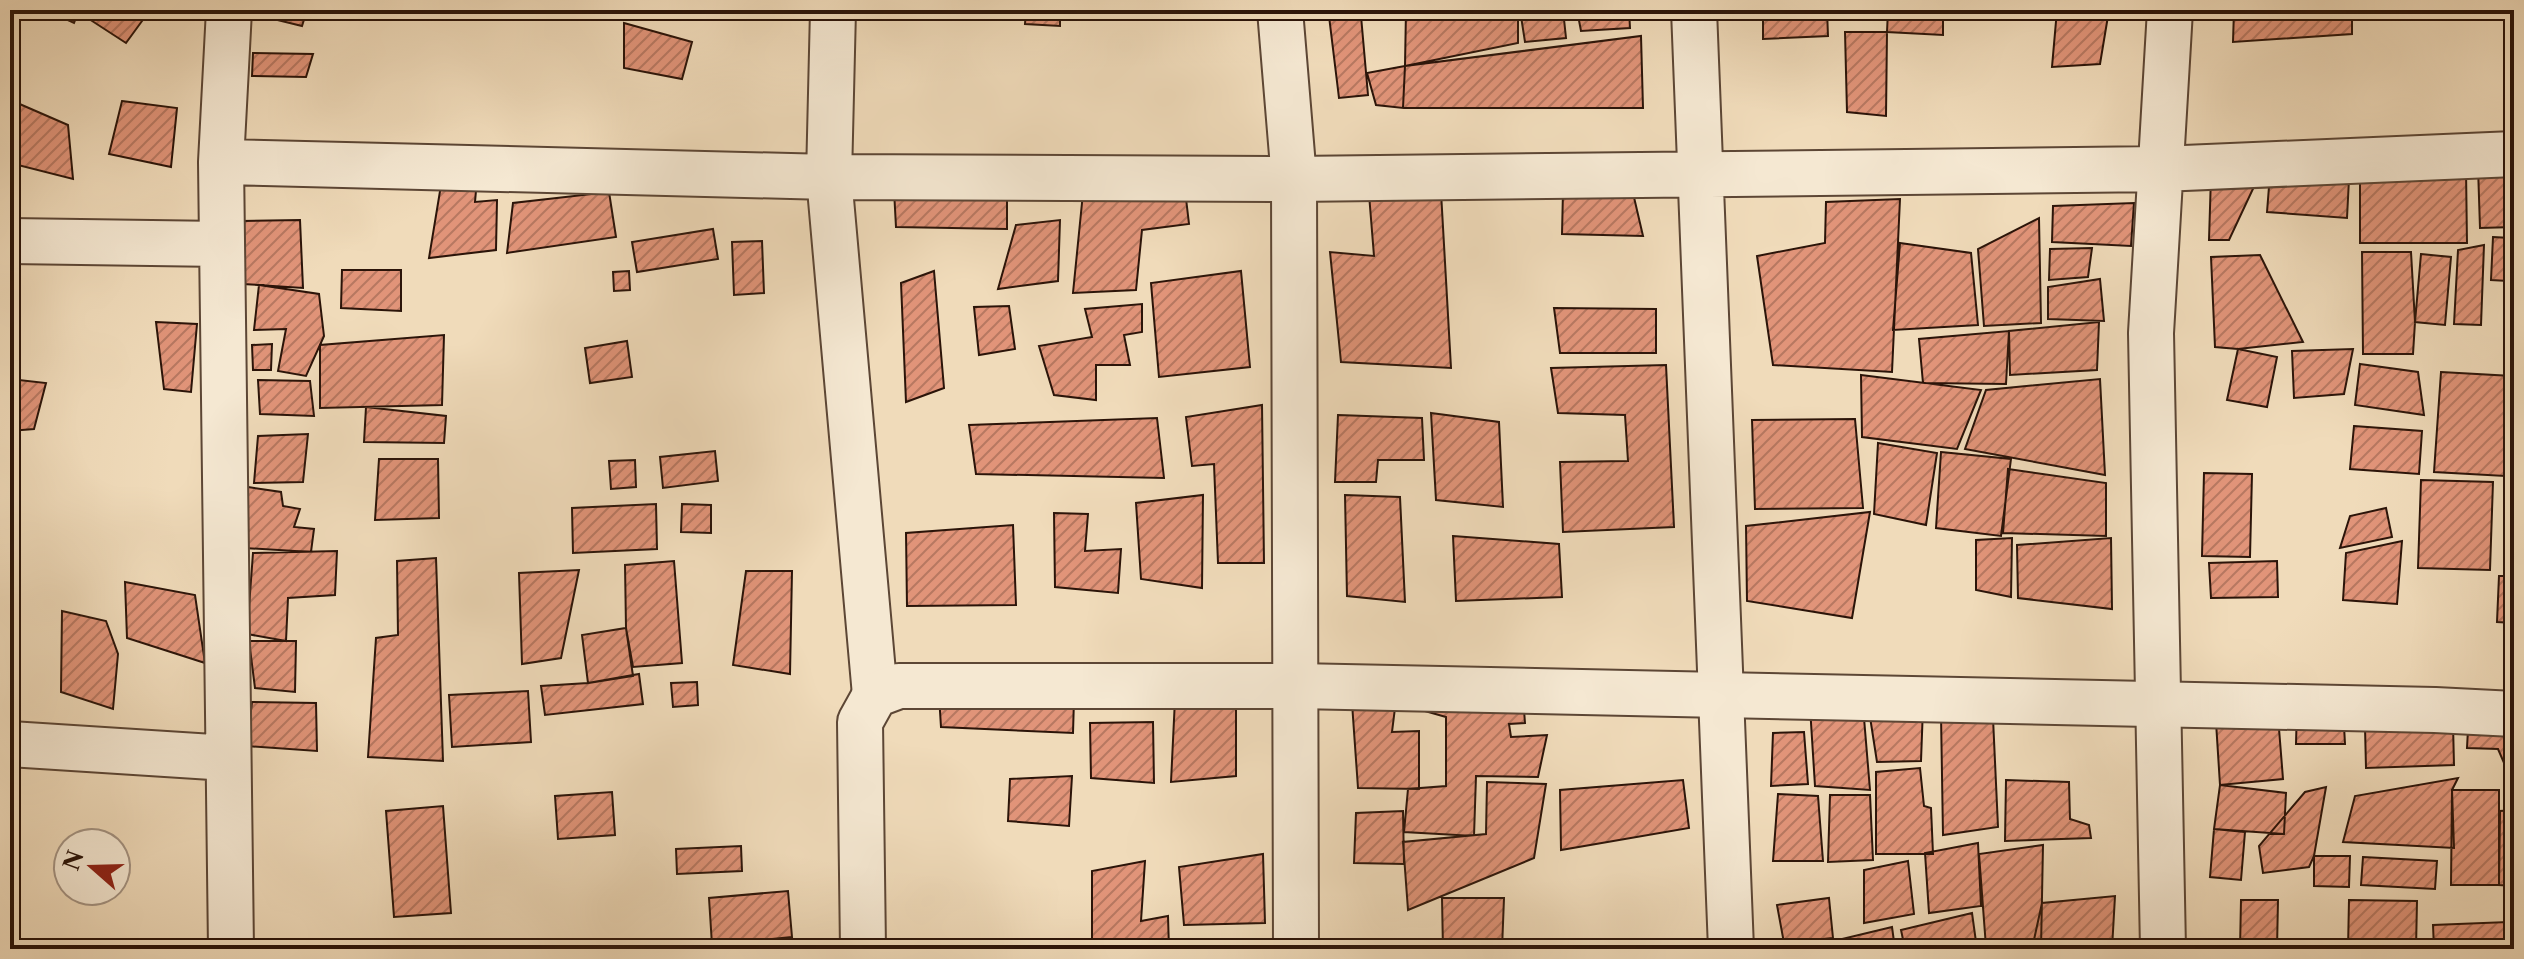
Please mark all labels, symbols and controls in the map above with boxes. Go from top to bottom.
north arrow [52,827,132,907]
text: N [58,847,90,874]

